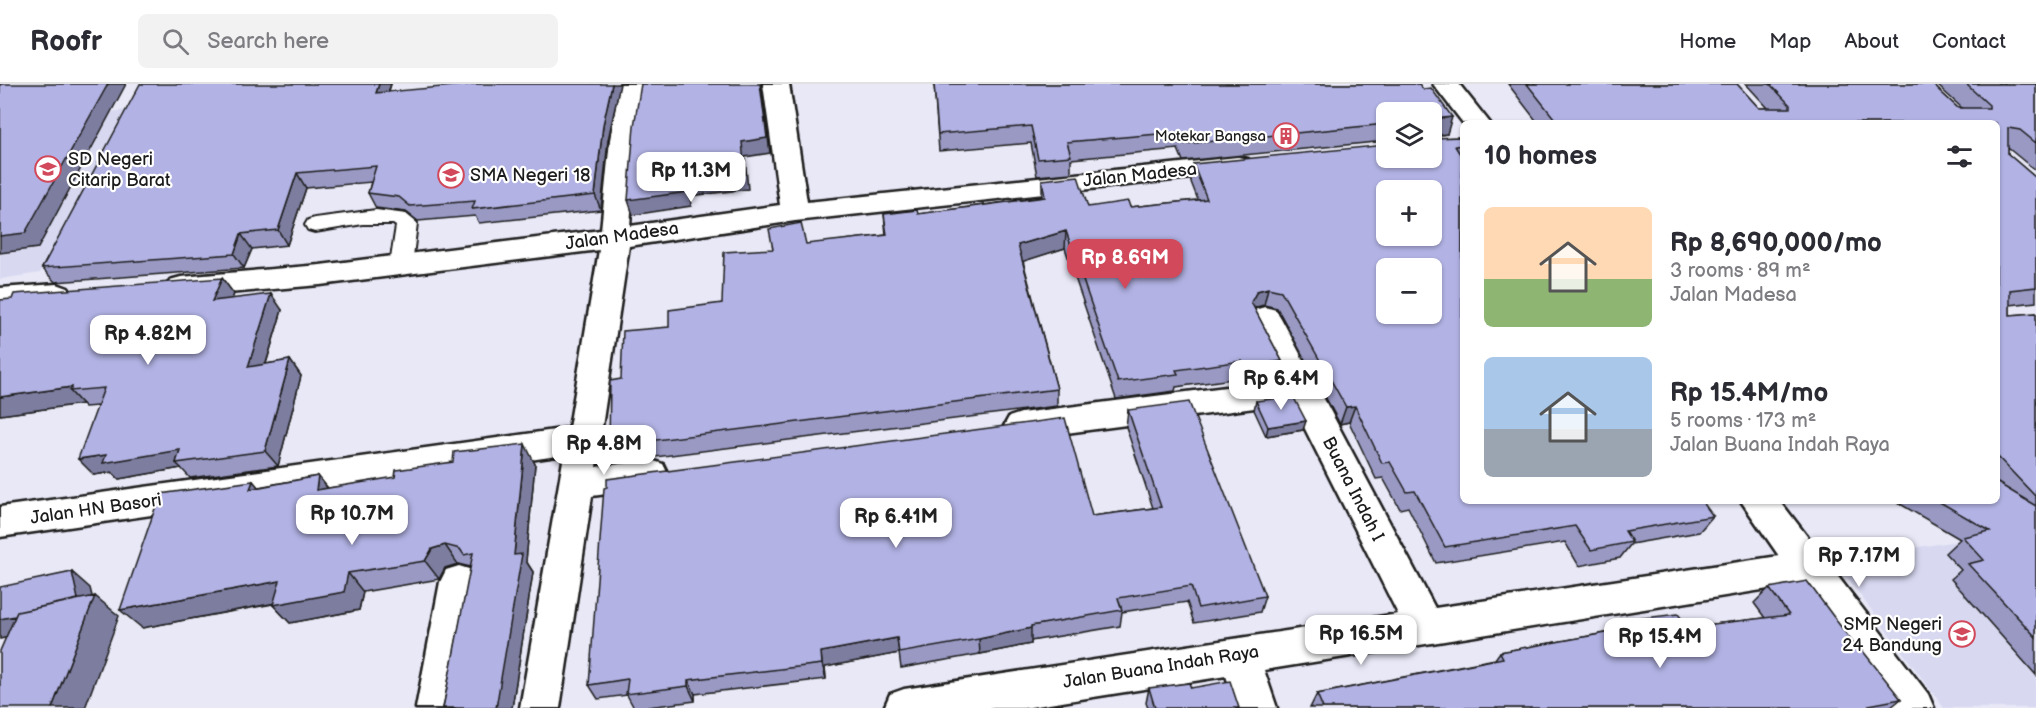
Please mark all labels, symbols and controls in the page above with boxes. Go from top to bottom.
search box [138,14,558,68]
text: Roofr [30,25,102,58]
icon: search [159,25,192,58]
text: Search here [207,28,329,55]
text: Home [1679,29,1736,54]
text: Map [1769,29,1811,54]
text: About [1844,29,1899,54]
text: Contact [1932,29,2006,54]
map controls [1376,102,1442,324]
button: layers [1376,102,1442,168]
building icon: Motekar Bangsa [1271,121,1301,151]
place label: Motekar Bangsa [1155,127,1266,146]
icon: filters [1943,140,1976,173]
text: 10 homes [1484,141,1597,172]
place label: SD Negeri Citarip Barat [68,149,171,191]
pin: Rp 11.3M [629,152,753,203]
school or university icon: SD Negeri Citarip Barat [33,154,63,184]
text: Rp 11.3M [651,159,731,183]
street label: Jalan Madesa [1082,159,1198,191]
school or university icon: SMA Negeri 18 [436,160,466,190]
place label: SMA Negeri 18 [470,165,591,186]
button: + [1376,180,1442,246]
street label: Jalan Madesa [564,218,680,254]
text: Rp 8,690,000/mo [1670,228,1882,259]
icon: home [1532,231,1604,303]
pin: Rp 8.69M [1063,239,1187,290]
text: Rp 8.69M [1081,246,1169,270]
button: − [1376,258,1442,324]
text: 3 rooms · 89 m² [1670,259,1811,283]
text: Jalan Madesa [1670,283,1797,307]
pin: Rp 4.82M [86,315,210,366]
text: Rp 4.82M [104,322,192,346]
pin: Rp 6.4M [1226,360,1336,411]
text: Rp 6.4M [1243,367,1319,391]
text: Rp 15.4M/mo [1670,378,1828,409]
icon: home [1532,381,1604,453]
text: 5 rooms · 173 m² [1670,409,1816,433]
pin: Rp 4.8M [549,425,659,476]
text: Rp 4.8M [566,432,642,456]
street label: Buana Indah I [1318,433,1388,545]
text: Jalan Buana Indah Raya [1670,433,1890,457]
street label: Jalan HN Basori [29,489,163,529]
pin: Rp 10.7M [290,495,414,546]
pin: Rp 6.41M [834,498,958,549]
text: Rp 10.7M [310,502,394,526]
text: Rp 6.41M [854,505,938,529]
pin: Rp 7.17M [1797,537,1921,588]
text: Rp 7.17M [1818,544,1900,568]
place label: SMP Negeri 24 Bandung [1842,614,1942,656]
pin: Rp 16.5M [1299,615,1423,666]
pin: Rp 15.4M [1598,618,1722,669]
school or university icon: SMP Negeri 24 Bandung [1947,619,1977,649]
text: Rp 16.5M [1319,622,1403,646]
text: Rp 15.4M [1618,625,1702,649]
street label: Jalan Buana Indah Raya [1062,641,1260,693]

